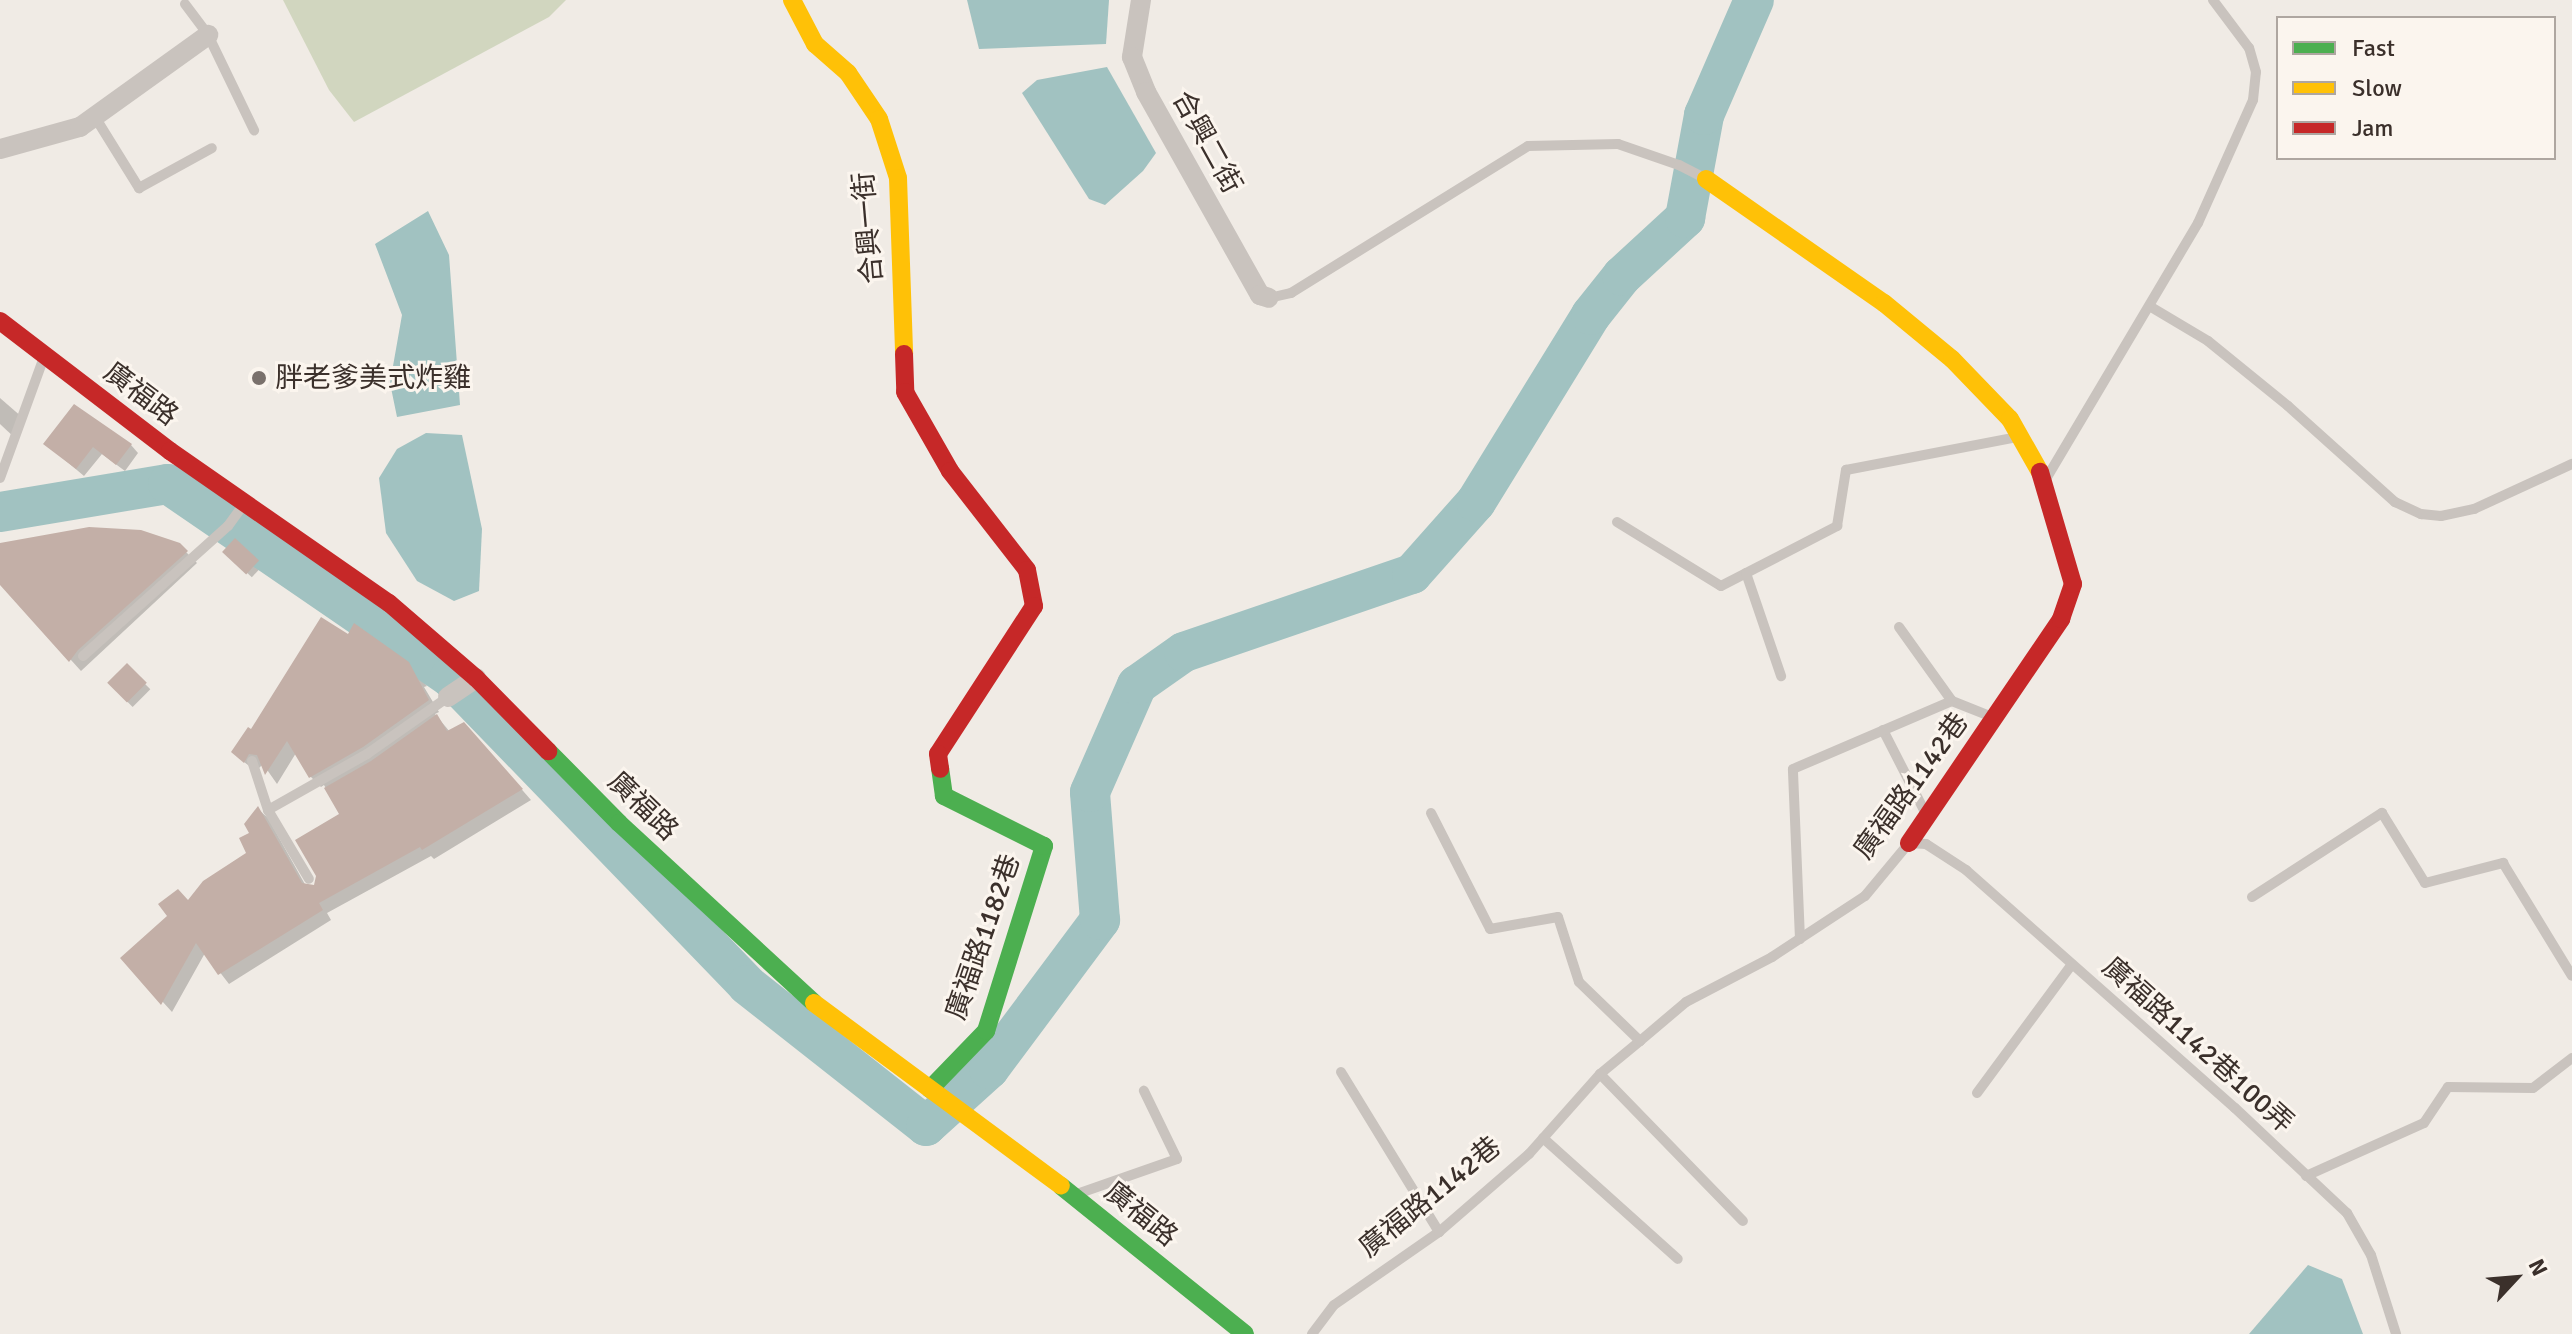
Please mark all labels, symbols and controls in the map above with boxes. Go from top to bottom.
legend [2276,16,2556,160]
text: Fast [2352,33,2395,63]
text: Slow [2352,73,2402,103]
street label: 合興二街 [1165,85,1249,199]
text: Jam [2352,113,2393,143]
street label: 合興一街 [846,171,890,285]
street label: 廣福路 [97,355,185,433]
place label: 胖老爹美式炸雞 [275,361,471,395]
marker: 胖老爹美式炸雞 [250,369,268,387]
street label: 廣福路1142巷 [1847,706,1975,866]
street label: 廣福路 [601,765,685,847]
street label: 廣福路1182巷 [939,850,1027,1024]
street label: 廣福路1142巷100弄 [2095,950,2301,1140]
street label: 廣福路1142巷 [1352,1130,1508,1264]
street label: 廣福路 [1098,1175,1184,1253]
north arrow [2476,1238,2556,1318]
text: N [2523,1254,2554,1280]

